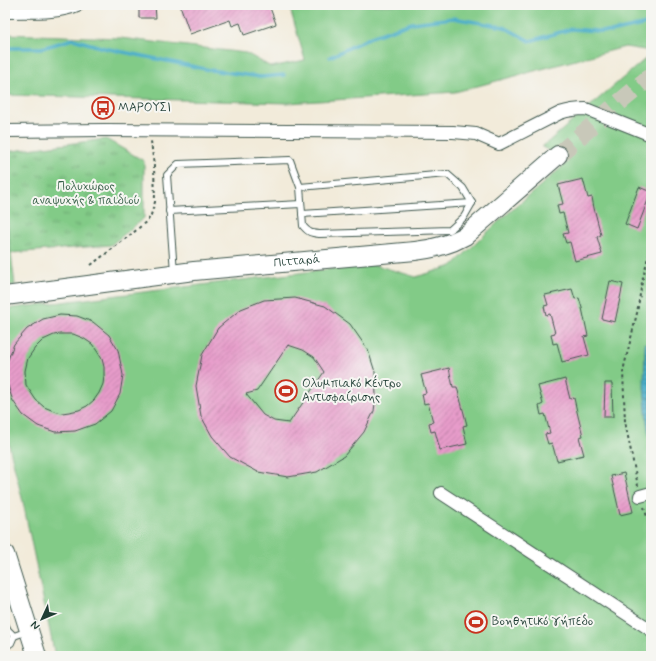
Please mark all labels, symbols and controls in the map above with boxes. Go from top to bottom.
bus stop icon: ΜΑΡΟΥΣΙ [90,95,116,121]
place label: ΜΑΡΟΥΣΙ [118,100,171,116]
park label: Πολυχώρος αναψυχής & παιδιού [32,179,140,209]
street label: Πιτταρά [273,252,321,272]
place label: Ολυμπιακό Κέντρο Αντισφαίρισης [302,375,401,406]
sports icon: Ολυμπιακό Κέντρο Αντισφαίρισης [273,378,299,404]
north arrow [22,599,62,639]
sports icon: Βοηθητικό γήπεδο [463,609,489,635]
place label: Βοηθητικό γήπεδο [492,614,593,630]
text: N [28,618,43,633]

